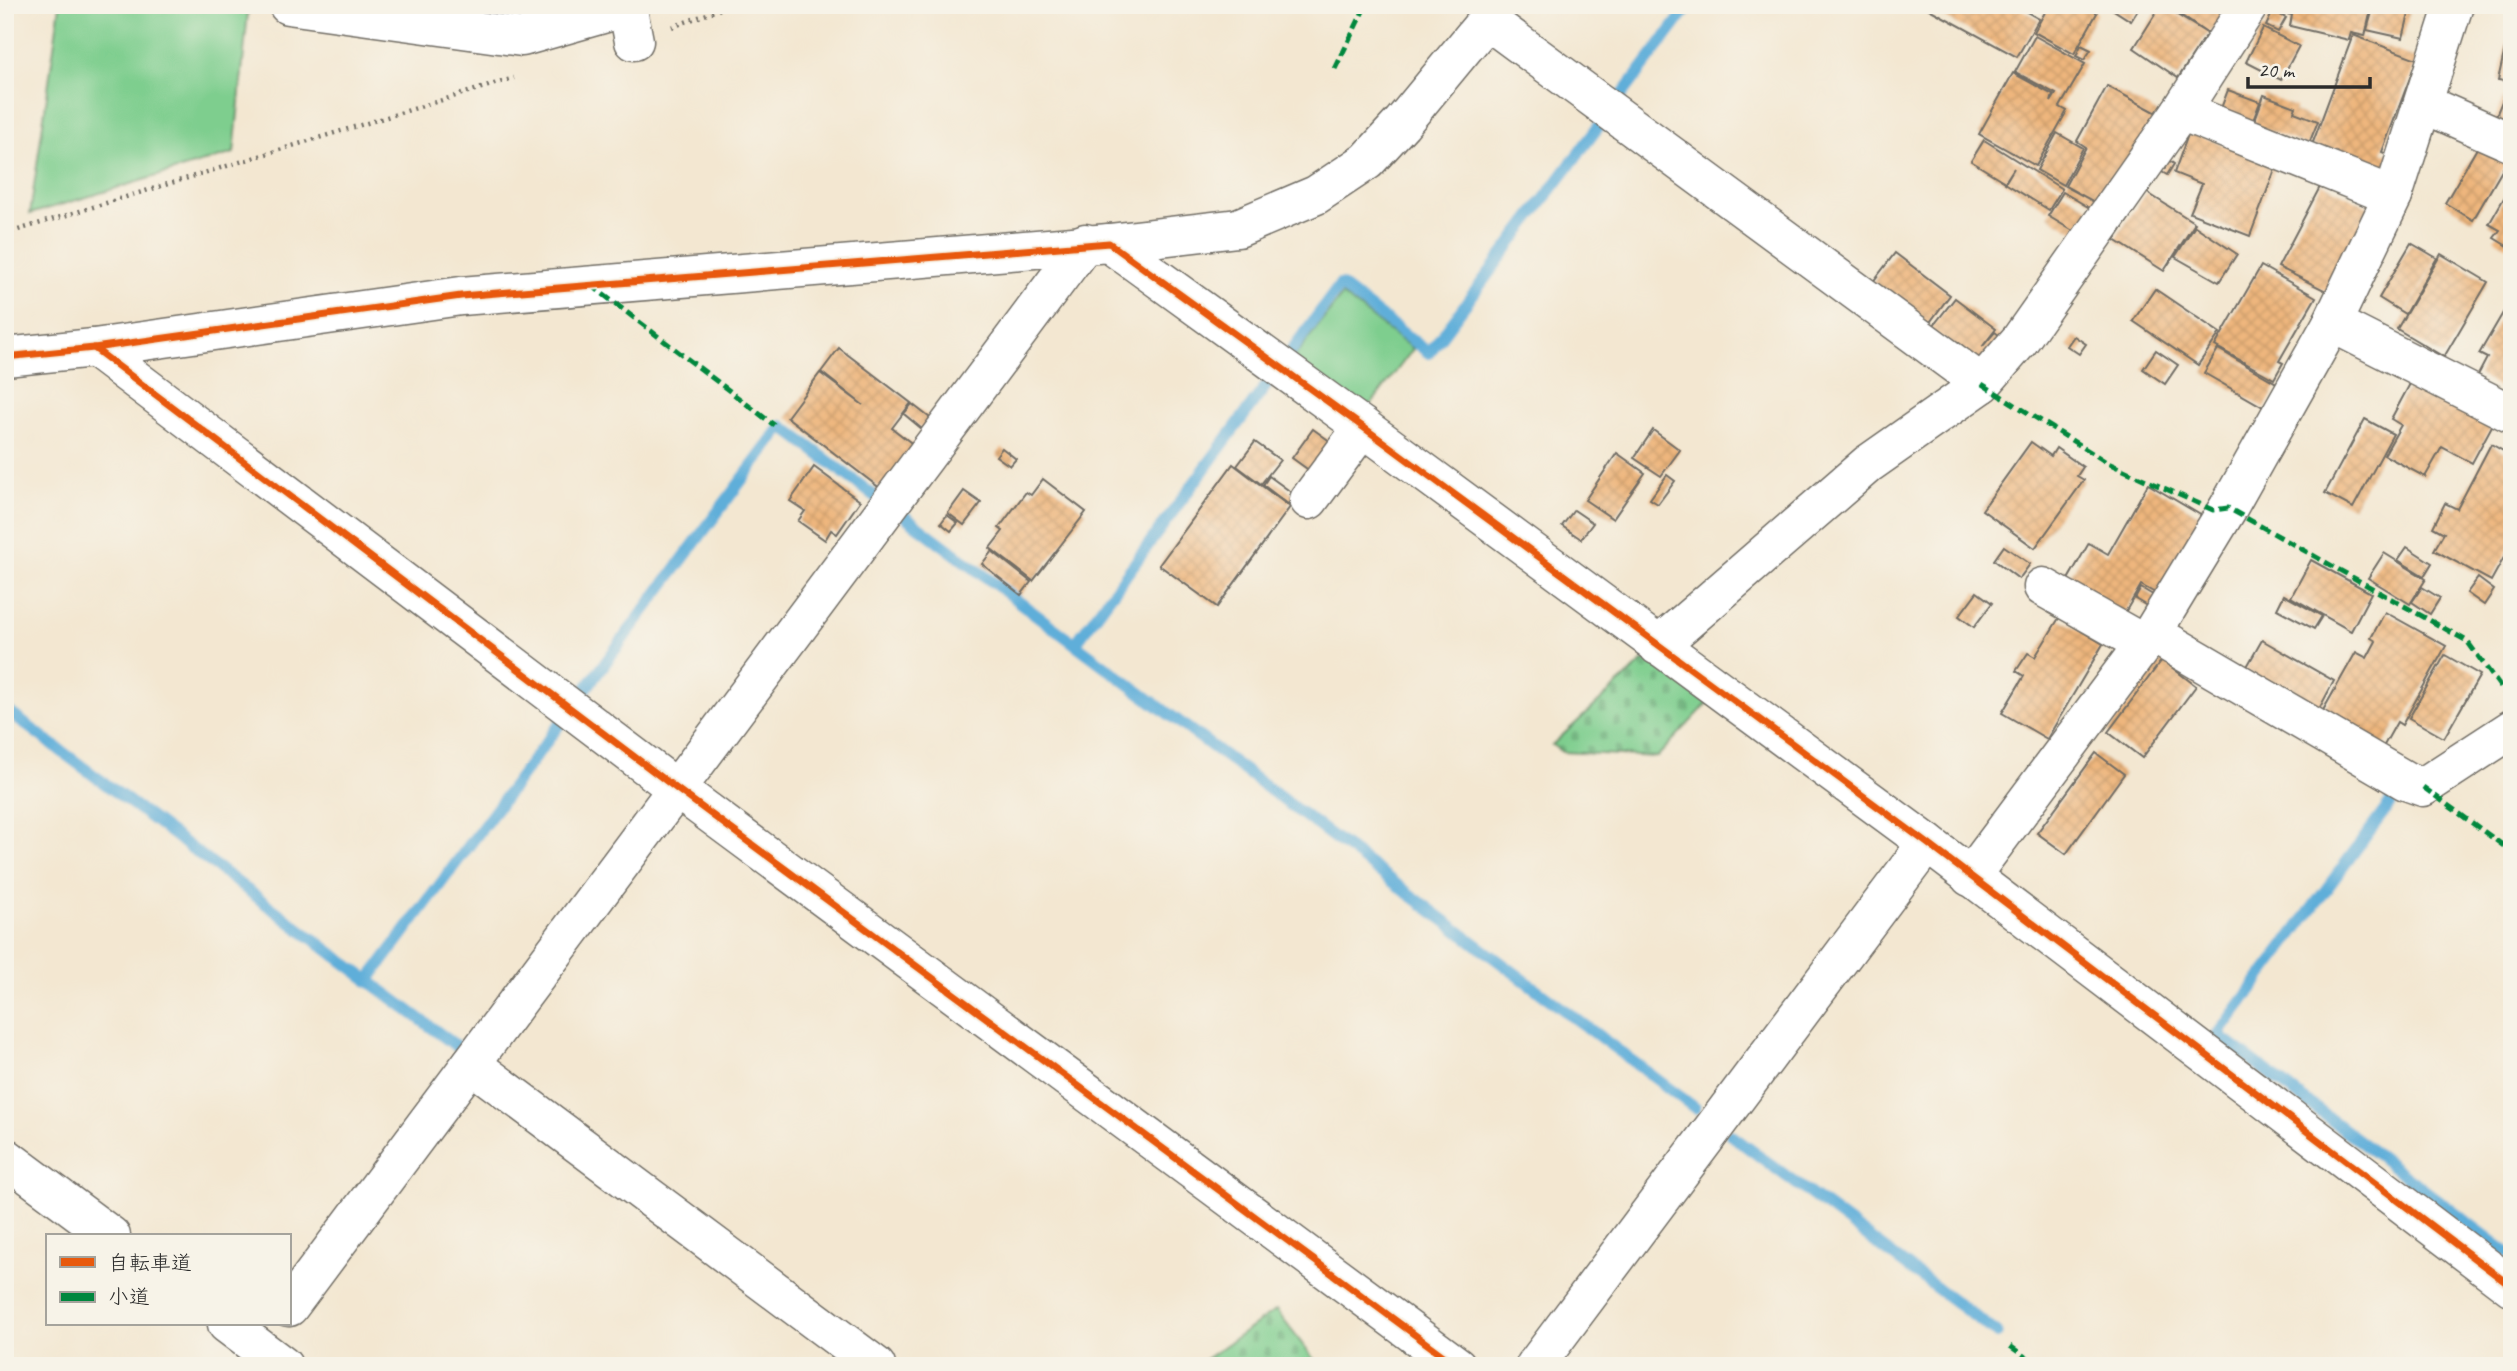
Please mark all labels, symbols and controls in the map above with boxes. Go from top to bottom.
scale bar [2248,46,2370,90]
text: 20 m [2258,57,2296,83]
legend [46,1234,290,1326]
text: 自転車道 [108,1250,192,1276]
text: 小道 [108,1284,150,1310]

